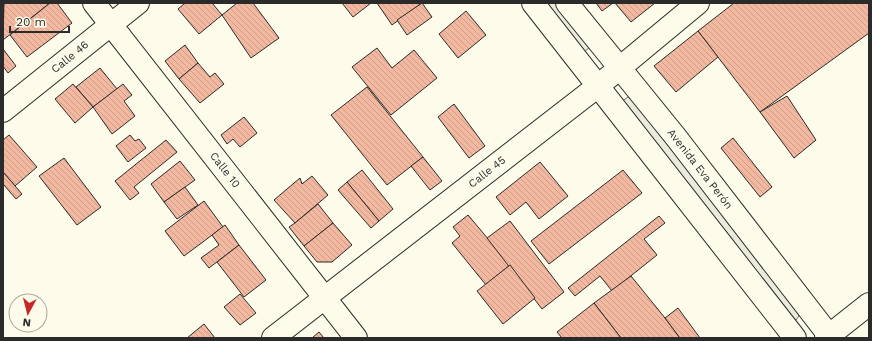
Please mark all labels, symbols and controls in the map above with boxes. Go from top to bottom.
scale bar [10,8,69,34]
text: 20 m [16,15,46,29]
street label: Calle 46 [49,38,91,76]
street label: Avenida Eva Perón [665,126,735,212]
street label: Calle 10 [207,150,243,190]
street label: Calle 45 [466,153,508,191]
north arrow [8,293,48,333]
text: N [22,315,32,329]

